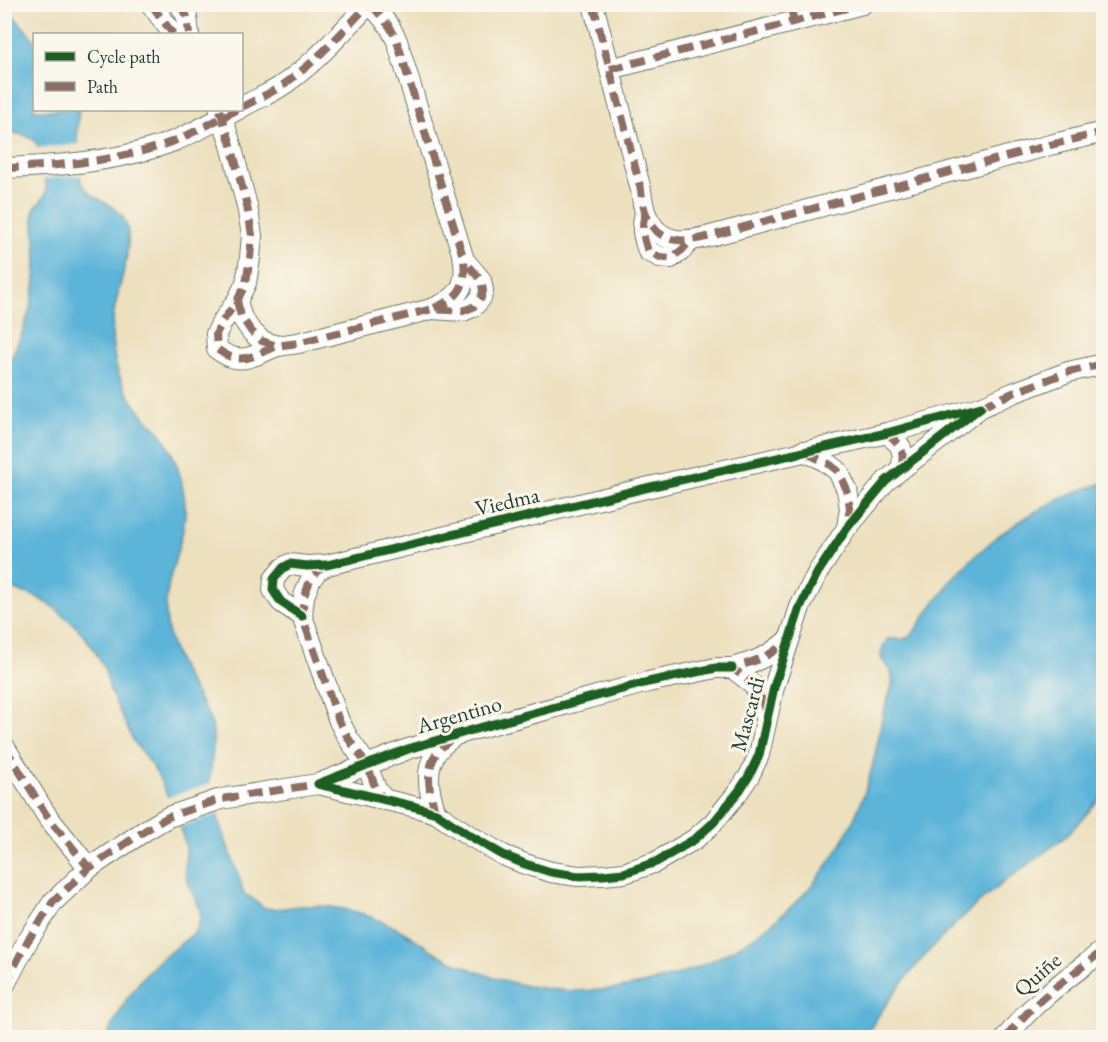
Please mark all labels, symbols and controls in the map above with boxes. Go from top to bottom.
legend [33,33,243,111]
text: Cycle path [87,45,161,68]
text: Path [87,75,118,98]
street label: Viedma [472,480,542,523]
street label: Mascardi [724,673,771,755]
street label: Argentino [412,689,505,741]
street label: Quiñe [1007,945,1068,1003]

